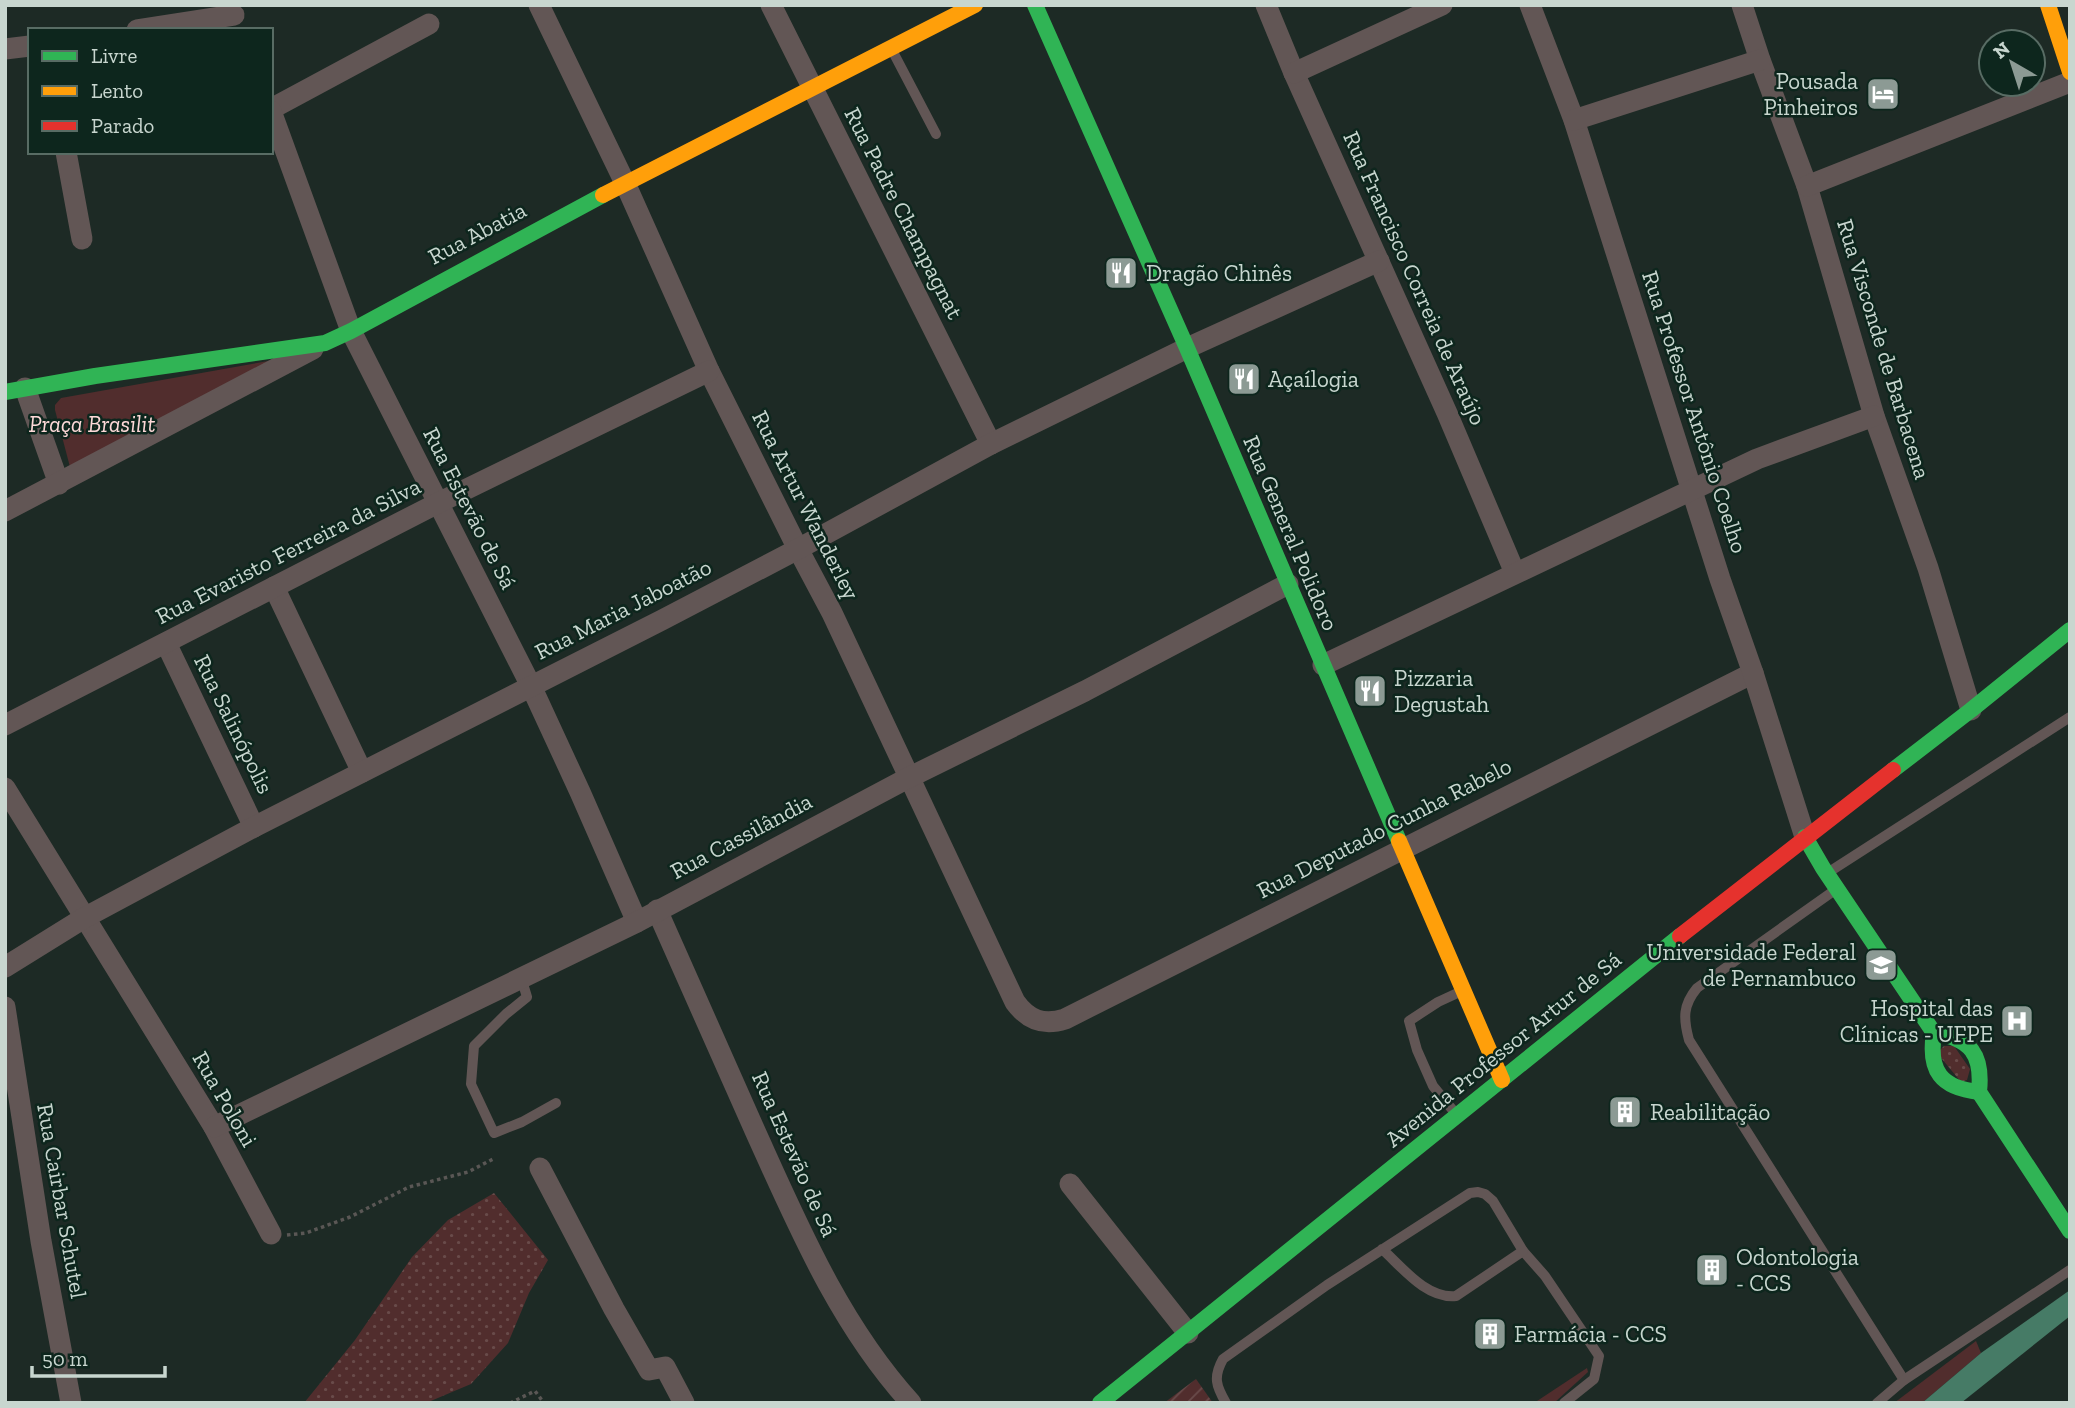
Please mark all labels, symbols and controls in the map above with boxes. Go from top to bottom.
legend [28,28,273,154]
north arrow [1977,28,2047,98]
text: N [1989,37,2014,64]
text: Livre [91,43,138,68]
place label: Pousada Pinheiros [1764,67,1858,121]
hotel icon: Pousada Pinheiros [1864,75,1902,113]
text: Lento [91,78,143,103]
street label: Rua Padre Champagnat [838,102,970,324]
text: Parado [91,113,154,138]
street label: Rua Francisco Correia de Araújo [1337,127,1493,429]
street label: Rua Abatia [423,195,531,271]
street label: Rua Visconde de Barbacena [1831,216,1937,482]
restaurant icon: Dragão Chinês [1102,254,1140,292]
place label: Dragão Chinês [1146,259,1292,287]
street label: Rua Professor Antônio Coelho [1636,267,1754,557]
restaurant icon: Açaílogia [1225,360,1263,398]
place label: Açaílogia [1268,365,1359,393]
street label: Rua Artur Wanderley [746,406,866,604]
park label: Praça Brasilit [29,410,155,438]
street label: Rua Estevão de Sá [417,422,523,594]
street label: Rua General Polidoro [1237,431,1345,635]
street label: Rua Evaristo Ferreira da Silva [151,472,425,630]
street label: Rua Maria Jaboatão [530,552,716,666]
street label: Rua Salinópolis [188,650,280,798]
place label: Pizzaria Degustah [1394,664,1489,718]
restaurant icon: Pizzaria Degustah [1351,672,1389,710]
street label: Rua Deputado Cunha Rabelo [1252,752,1516,904]
street label: Rua Cassilândia [665,787,817,885]
place label: Universidade Federal de Pernambuco [1647,938,1856,992]
street label: Avenida Professor Artur de Sá [1379,945,1627,1153]
school or university icon: Universidade Federal de Pernambuco [1862,946,1900,984]
place label: Hospital das Clínicas - UFPE [1840,994,1993,1048]
hospital icon: Hospital das Clínicas - UFPE [1998,1002,2036,1040]
street label: Rua Poloni [187,1046,263,1152]
street label: Rua Estevão de Sá [746,1067,844,1241]
building icon: Reabilitação [1606,1093,1644,1131]
place label: Reabilitação [1650,1098,1770,1126]
street label: Rua Cairbar Schutel [31,1101,93,1301]
place label: Odontologia - CCS [1736,1243,1859,1297]
building icon: Odontologia - CCS [1693,1251,1731,1289]
building icon: Farmácia - CCS [1471,1315,1509,1353]
place label: Farmácia - CCS [1514,1320,1667,1348]
scale bar [32,1334,164,1378]
text: 50 m [42,1346,88,1371]

